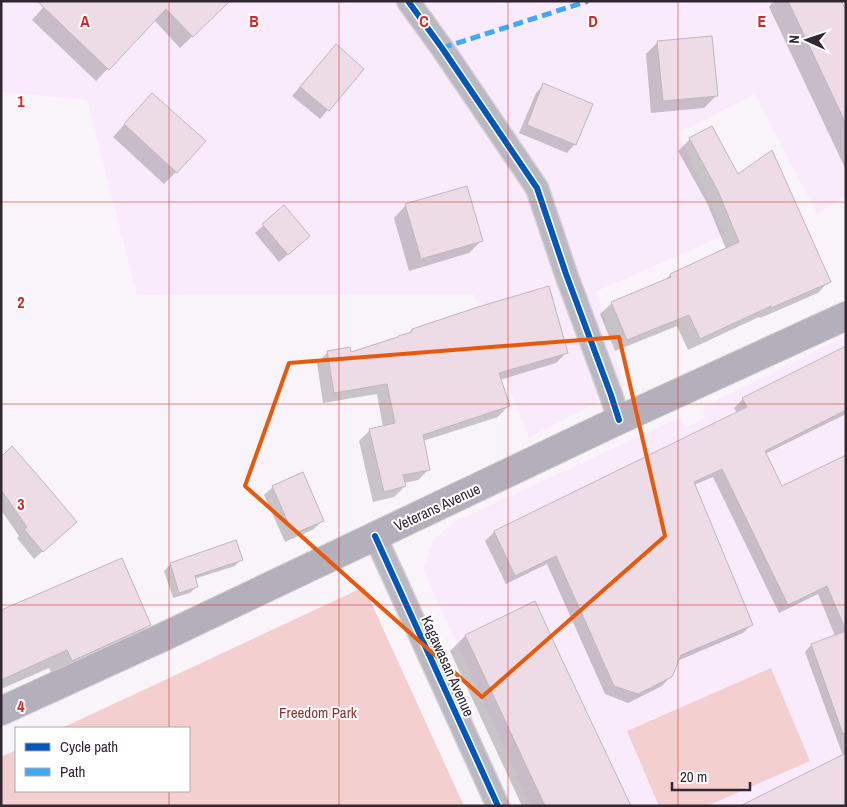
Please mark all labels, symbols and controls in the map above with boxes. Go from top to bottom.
text: A [80,10,90,32]
text: B [249,10,259,32]
text: C [419,10,429,32]
text: D [588,10,598,32]
text: E [758,10,767,32]
north arrow [782,15,832,65]
text: N [785,35,803,44]
text: 1 [17,90,25,112]
text: 2 [17,291,25,313]
street label: Veterans Avenue [391,478,484,536]
text: 3 [17,493,25,515]
street label: Kagawasan Avenue [416,612,480,720]
text: 4 [17,695,25,717]
park label: Freedom Park [279,702,358,723]
legend [15,727,190,792]
text: Cycle path [60,736,118,757]
scale bar [672,760,750,792]
text: Path [60,761,85,782]
text: 20 m [680,766,707,787]

